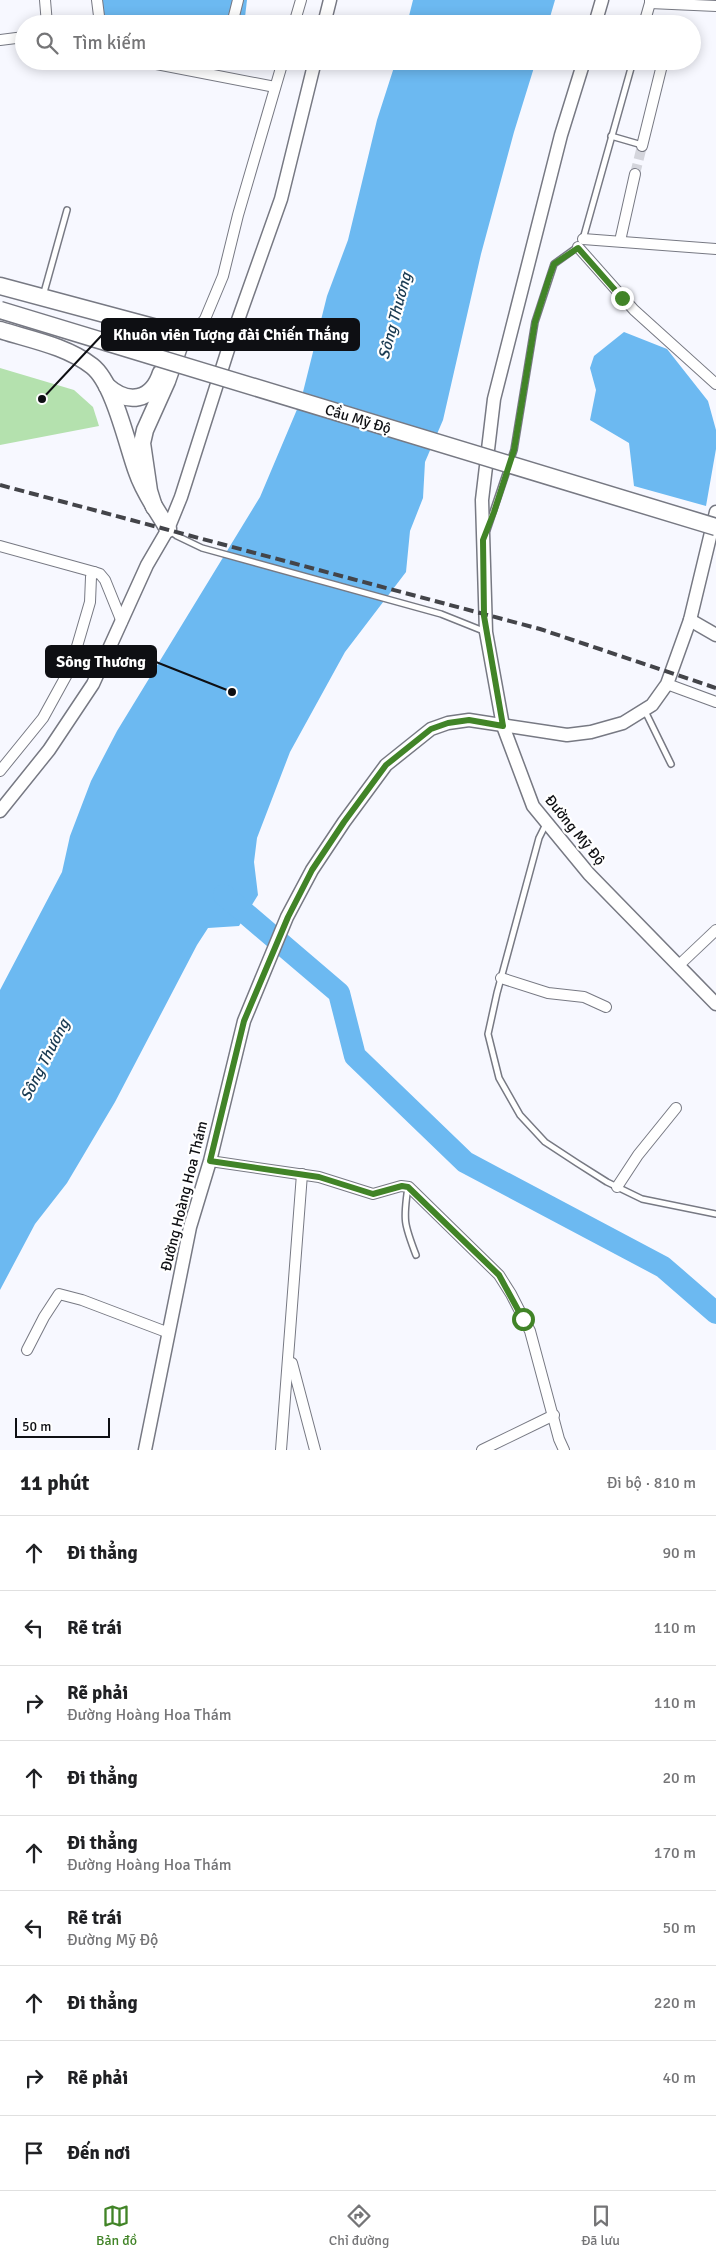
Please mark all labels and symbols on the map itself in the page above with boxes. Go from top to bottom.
water label: Sông Thương [374,269,417,361]
route end [611,287,634,310]
callout: Khuôn viên Tượng đài Chiến Thắng [102,319,359,350]
text: Khuôn viên Tượng đài Chiến Thắng [113,325,350,345]
street label: Cầu Mỹ Độ [323,400,393,438]
callout: Sông Thương [46,646,156,677]
text: Sông Thương [56,652,146,672]
street label: Đường Mỹ Độ [541,791,609,869]
water label: Sông Thương [16,1015,75,1104]
street label: Đường Hoàng Hoa Thám [157,1119,211,1273]
route start [512,1308,535,1331]
scale bar [15,1415,110,1438]

